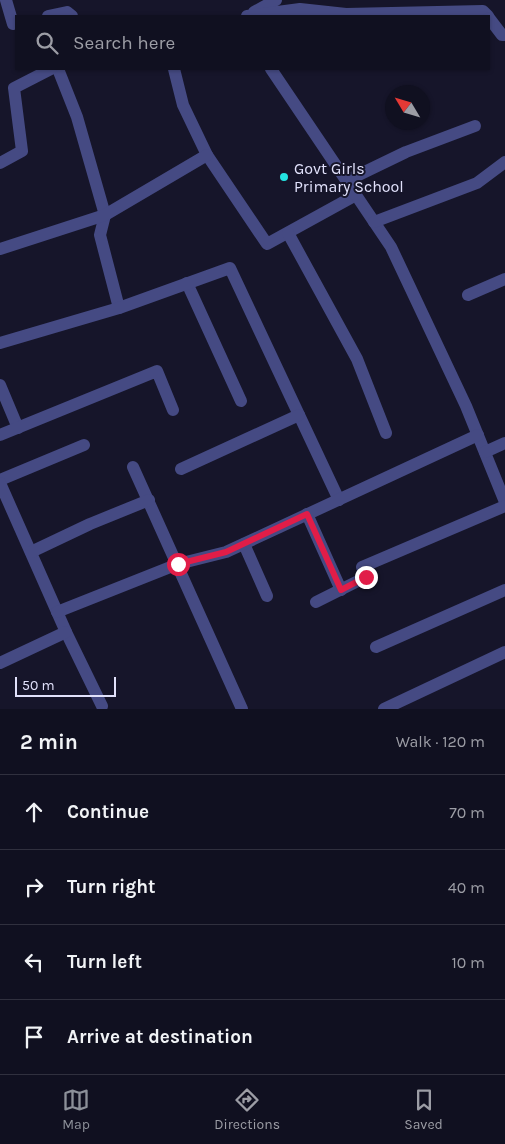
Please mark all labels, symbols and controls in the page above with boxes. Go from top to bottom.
search box [15,15,490,70]
icon: search [33,29,61,57]
text: Search here [73,32,175,54]
north arrow [385,85,430,130]
place label: Govt Girls Primary School [294,159,404,196]
marker: Govt Girls Primary School [278,171,290,183]
route start [167,553,190,576]
route end [355,566,378,589]
scale bar [15,674,116,697]
text: 50 m [22,677,55,694]
text: 2 min [20,730,78,754]
text: Walk · 120 m [396,732,485,751]
icon: ahead [20,798,48,826]
text: Continue [67,801,149,823]
text: 70 m [449,803,485,822]
icon: right [20,873,48,901]
text: Turn right [67,876,156,898]
text: 40 m [448,878,485,897]
icon: left [20,948,48,976]
text: Turn left [67,951,142,973]
text: 10 m [451,953,485,972]
icon: arrive [20,1023,48,1051]
text: Arrive at destination [67,1026,253,1048]
tab: Map [62,1086,90,1133]
tab: Directions [214,1086,280,1133]
tab: Saved [404,1086,443,1133]

